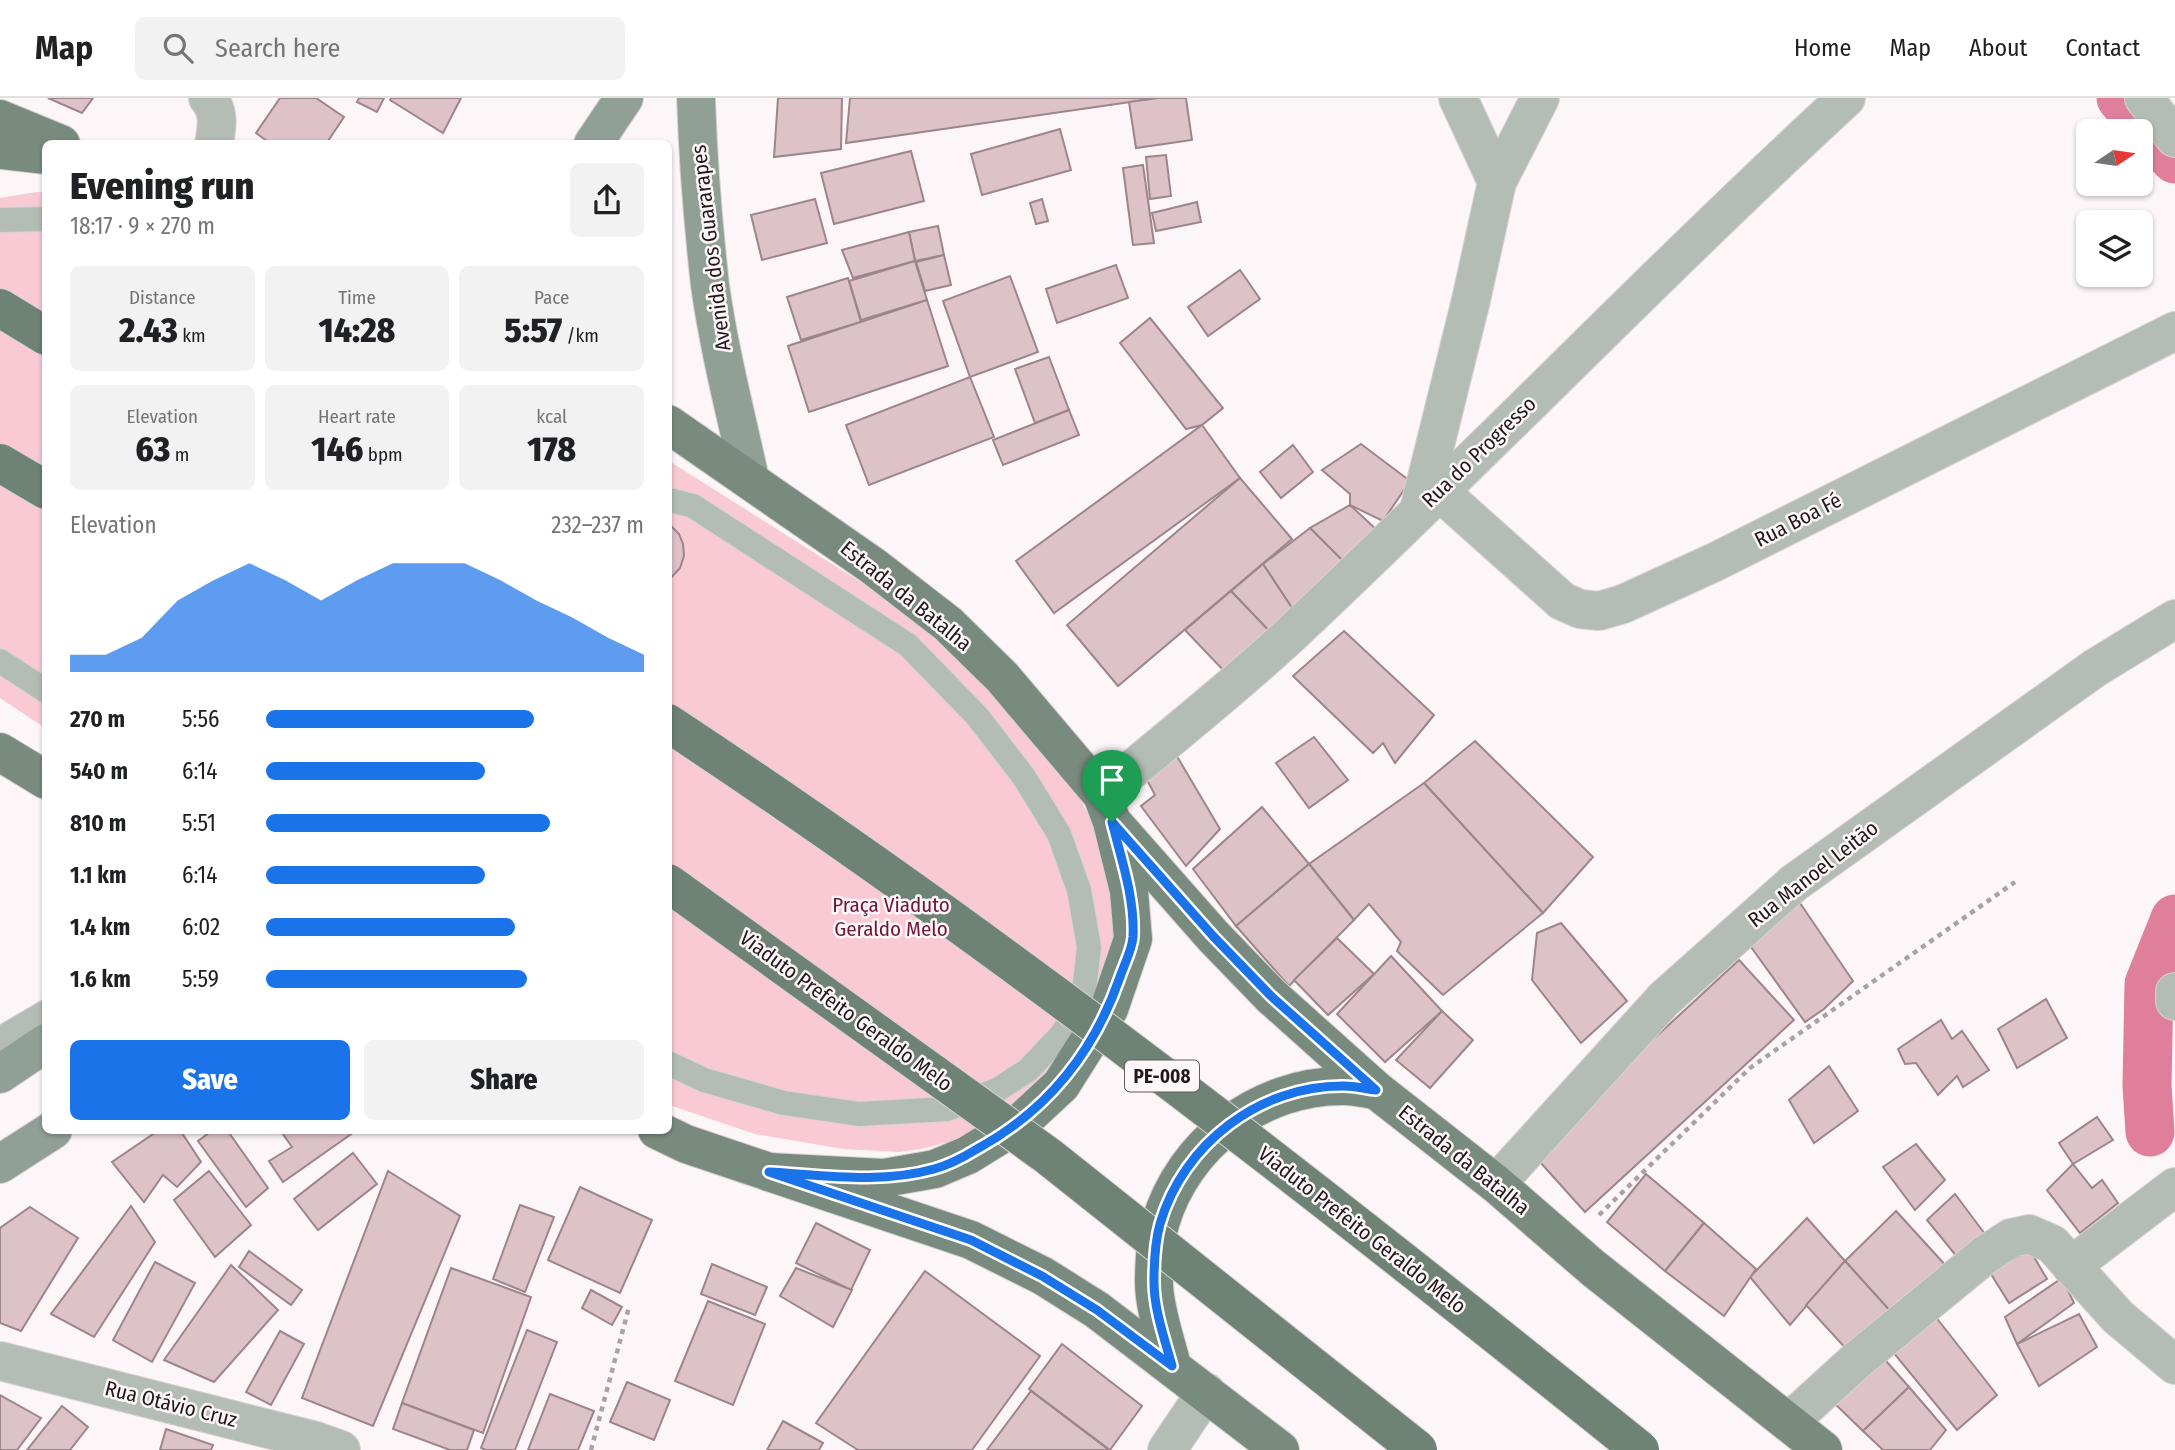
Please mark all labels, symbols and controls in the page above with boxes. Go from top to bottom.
search box [135,17,625,80]
text: Map [35,28,93,68]
icon: search [159,29,197,67]
text: Search here [215,33,340,64]
text: Home [1794,34,1851,62]
text: Map [1889,34,1931,62]
text: About [1969,34,2027,62]
text: Contact [2065,34,2140,62]
north arrow [2076,119,2152,196]
map controls [2076,119,2153,287]
street label: Avenida dos Guararapes [685,143,737,353]
text: Evening run [70,163,254,209]
button: share [570,163,644,237]
button: layers [2076,210,2153,287]
text: 18:17 · 9 × 270 m [70,212,215,240]
text: Distance [129,286,196,309]
text: Time [338,286,376,309]
text: Pace [534,286,569,309]
text: 2.43 [119,309,178,351]
text: 14:28 [319,309,395,351]
text: 5:57 [504,309,562,351]
text: km [178,324,206,347]
text: /km [562,324,599,347]
street label: Rua do Progresso [1416,391,1542,513]
text: Elevation [127,405,198,428]
text: Heart rate [318,405,396,428]
text: kcal [536,405,567,428]
text: 63 [135,428,170,470]
text: 146 [311,428,363,470]
text: 178 [527,428,576,470]
text: m [170,443,189,466]
text: bpm [363,443,403,466]
street label: Rua Boa Fé [1750,487,1846,553]
text: Elevation [70,511,157,539]
text: 232–237 m [551,511,644,539]
street label: Estrada da Batalha [835,535,977,657]
text: 270 m [70,705,125,733]
text: 5:56 [182,705,220,733]
pin [1082,750,1142,822]
text: 540 m [70,757,128,785]
text: 6:14 [182,757,217,785]
icon: arrive [1093,761,1131,799]
text: 810 m [70,809,126,837]
text: 5:51 [182,809,216,837]
street label: Rua Manoel Leitão [1743,815,1883,933]
text: 1.1 km [70,861,126,889]
text: 6:14 [182,861,217,889]
park label: Praça Viaduto Geraldo Melo [832,892,950,942]
text: 1.4 km [70,913,130,941]
text: 6:02 [182,913,220,941]
street label: Viaduto Prefeito Geraldo Melo [734,925,958,1097]
text: 1.6 km [70,965,131,993]
text: 5:59 [182,965,219,993]
button: Save [70,1040,350,1120]
button: Share [364,1040,644,1120]
road number: PE-008 [1125,1060,1199,1092]
street label: Estrada da Batalha [1393,1099,1535,1221]
street label: Viaduto Prefeito Geraldo Melo [1253,1141,1471,1319]
street label: Rua Otávio Cruz [102,1375,240,1433]

